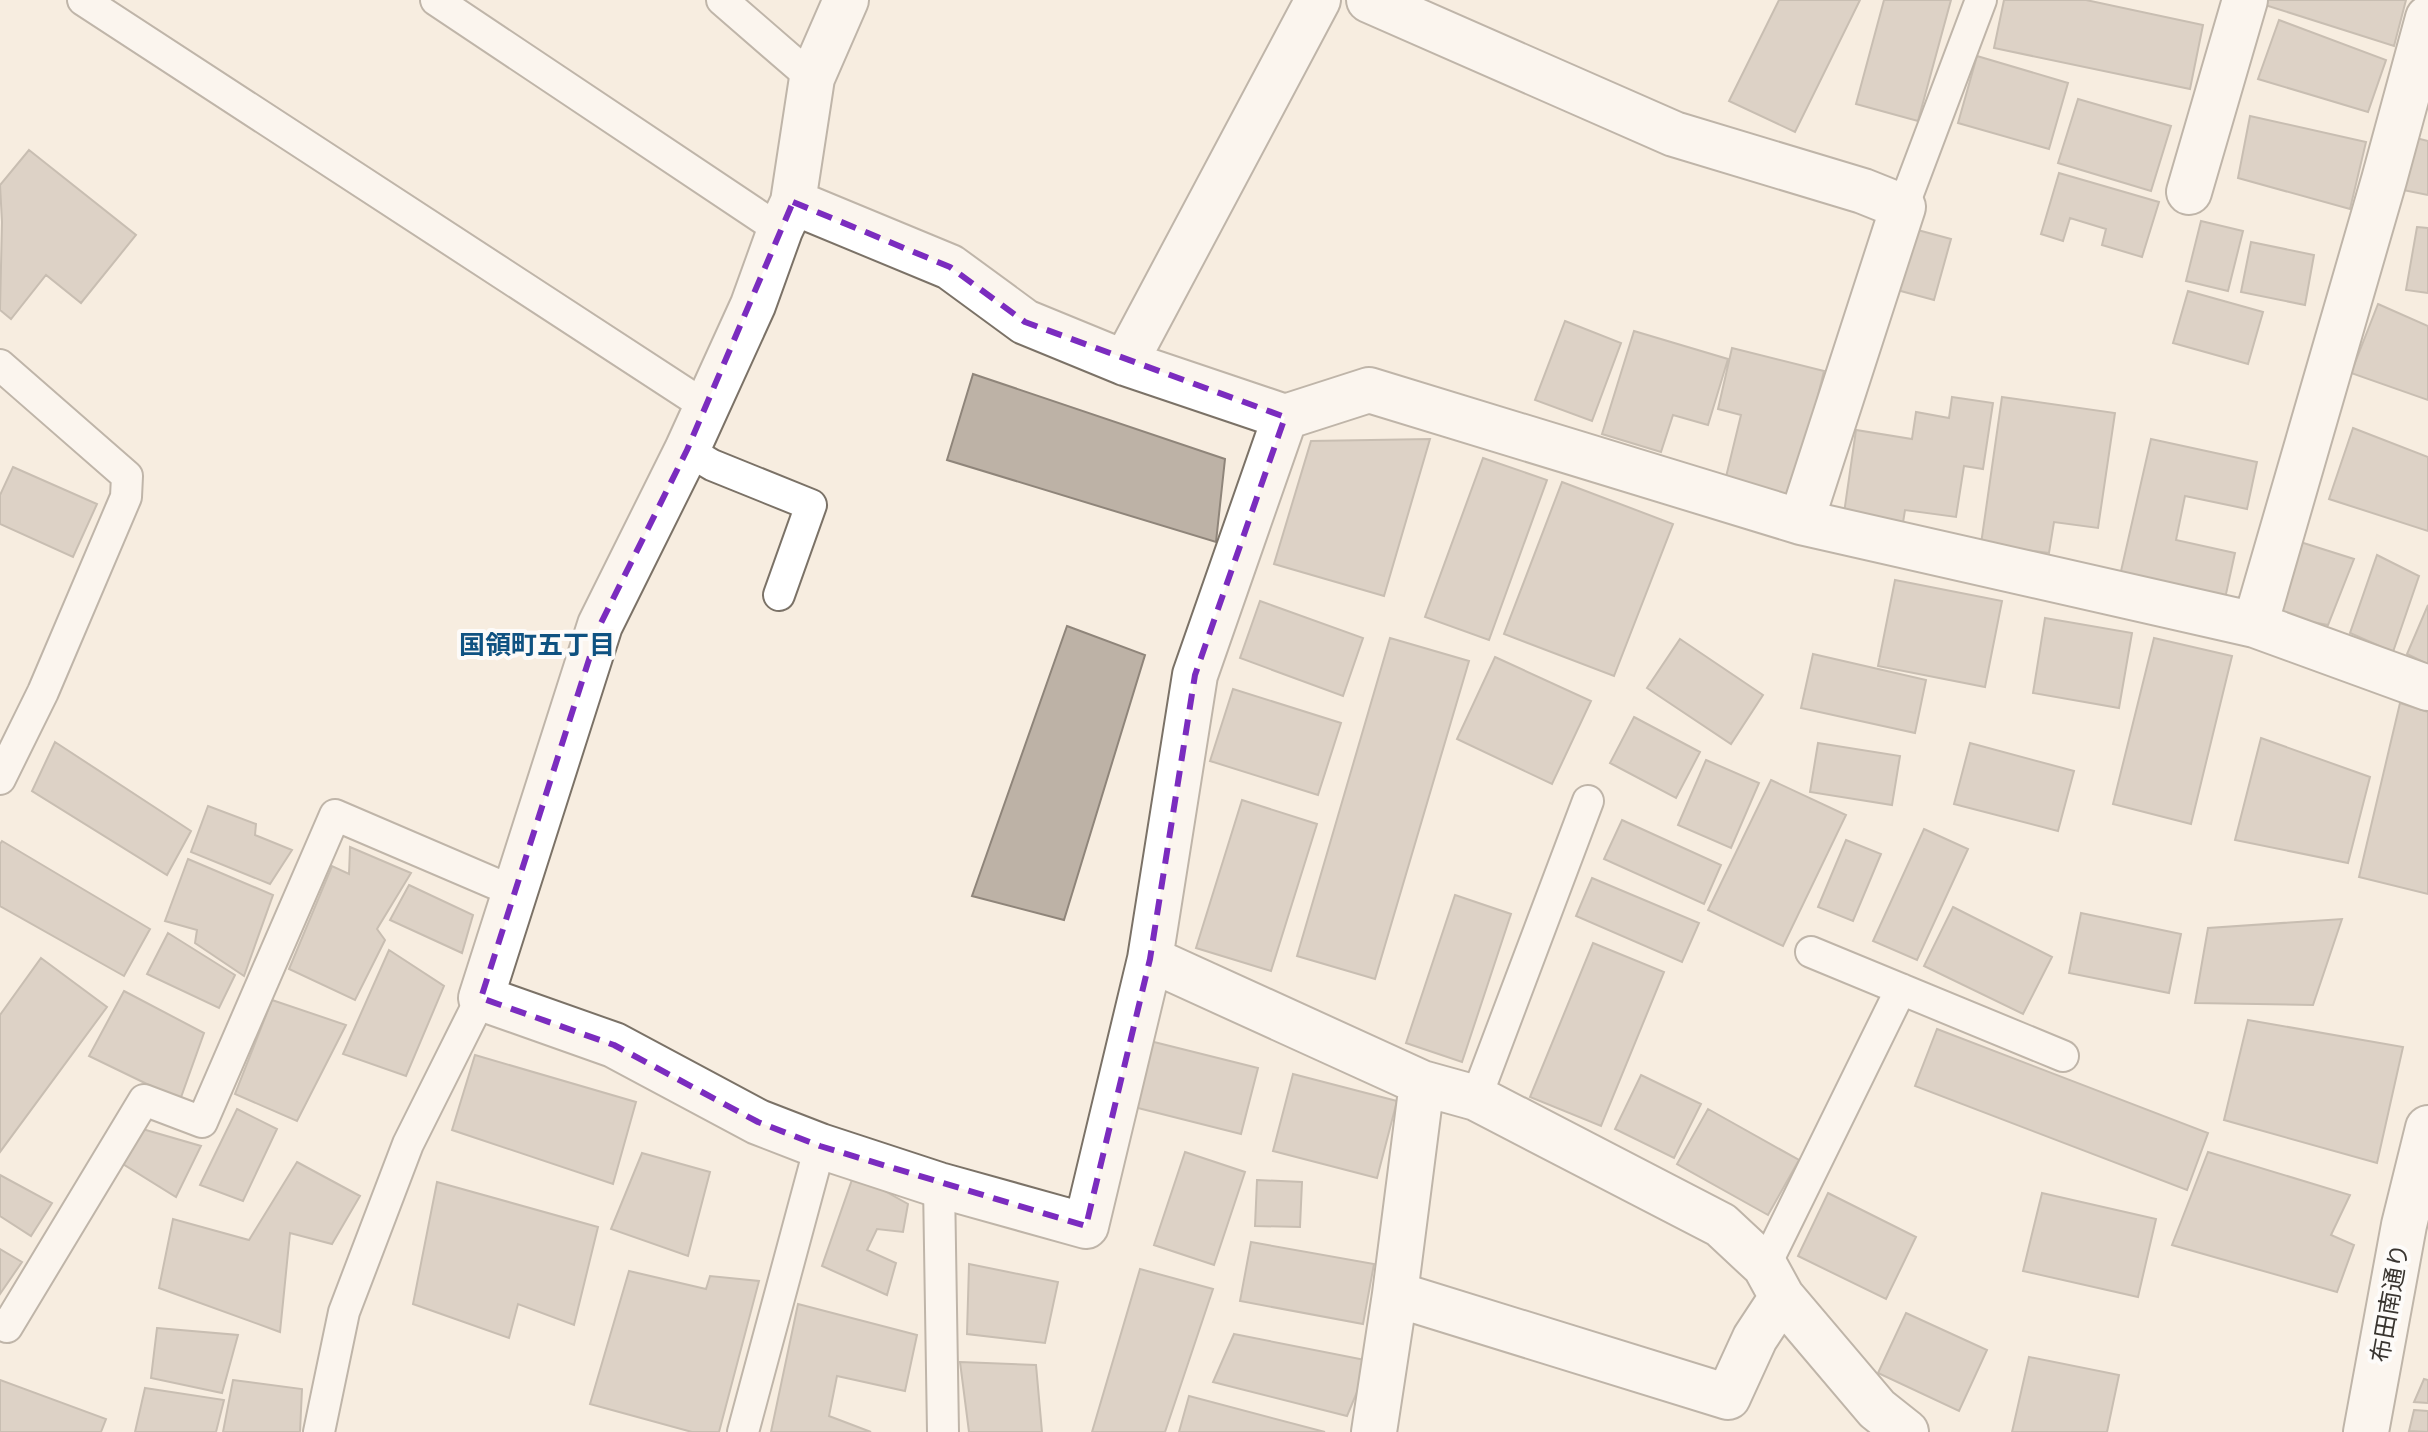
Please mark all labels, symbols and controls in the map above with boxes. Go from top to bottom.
district label: 国領町五丁目 [459,630,615,661]
street label: 布田南通り [2366,1241,2414,1365]

